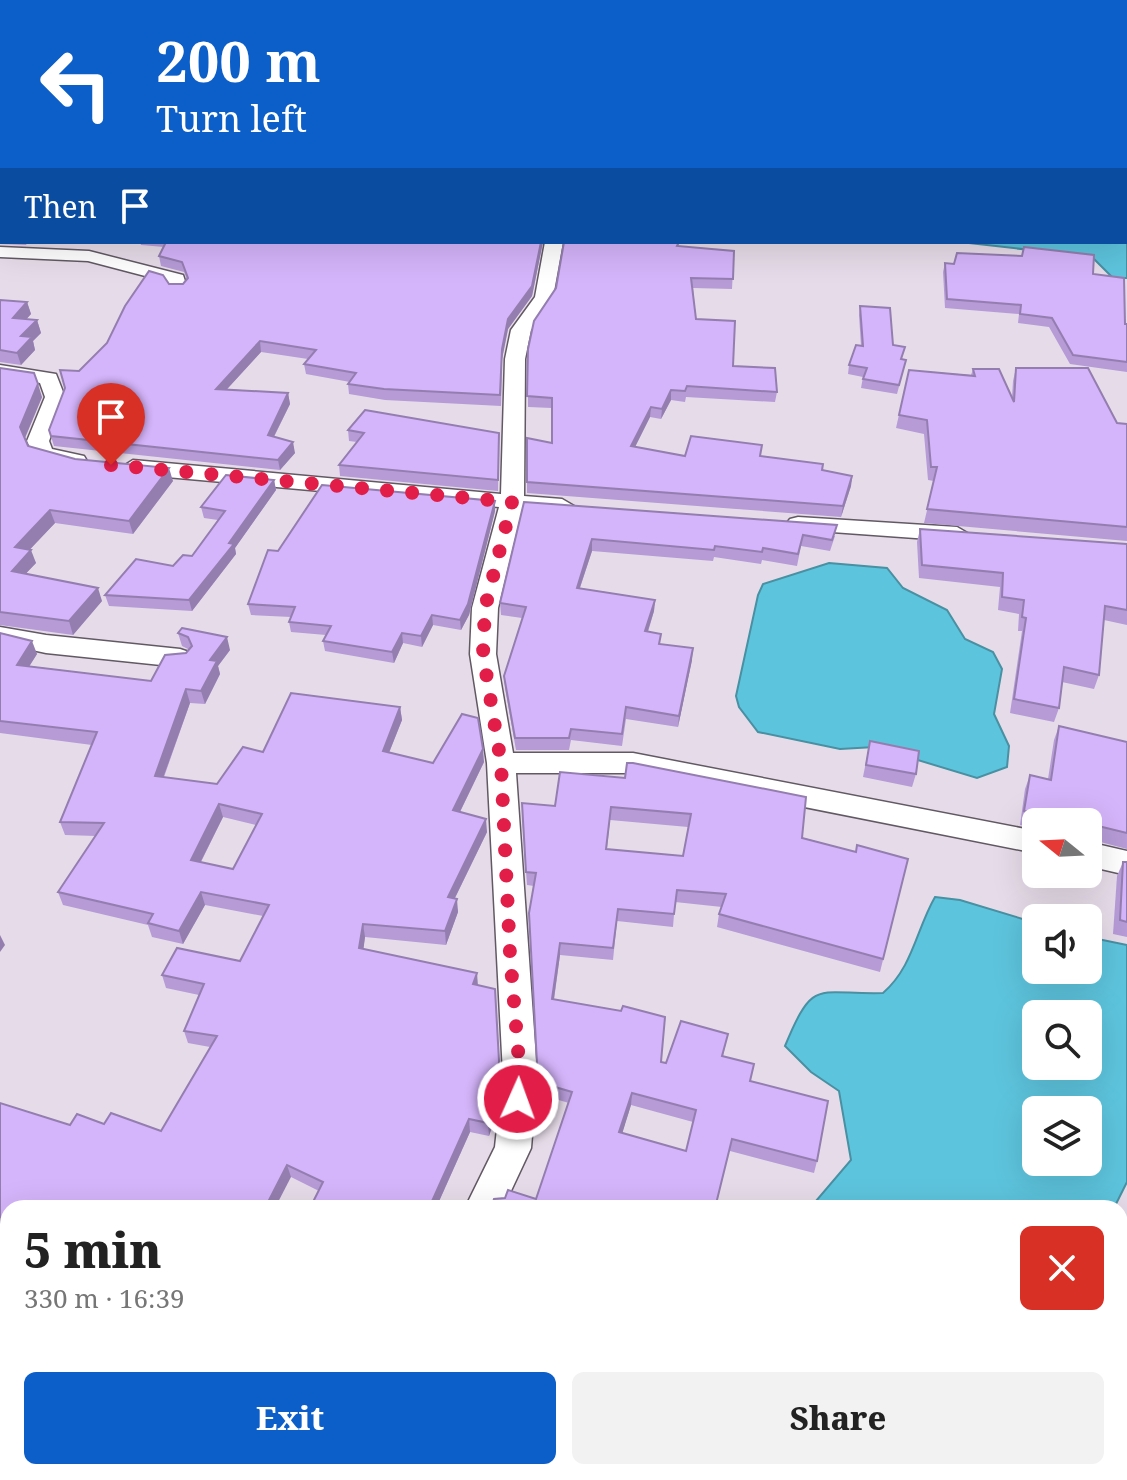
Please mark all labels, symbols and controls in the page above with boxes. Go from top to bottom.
text: 200 m [156,22,321,98]
icon: left [24,32,128,136]
text: Turn left [156,94,307,143]
icon: arrive [113,184,157,228]
text: Then [24,186,97,227]
pin [77,383,145,465]
icon: arrive [89,395,133,439]
north arrow [1022,808,1102,888]
map controls [1022,808,1102,1176]
button: sound [1022,904,1102,984]
button: search [1022,1000,1102,1080]
position arrow [476,1057,560,1141]
button: layers [1022,1096,1102,1176]
text: 5 min [24,1217,162,1282]
button: close [1020,1226,1104,1310]
text: 330 m · 16:39 [24,1280,185,1316]
button: Exit [24,1372,556,1464]
button: Share [572,1372,1104,1464]

